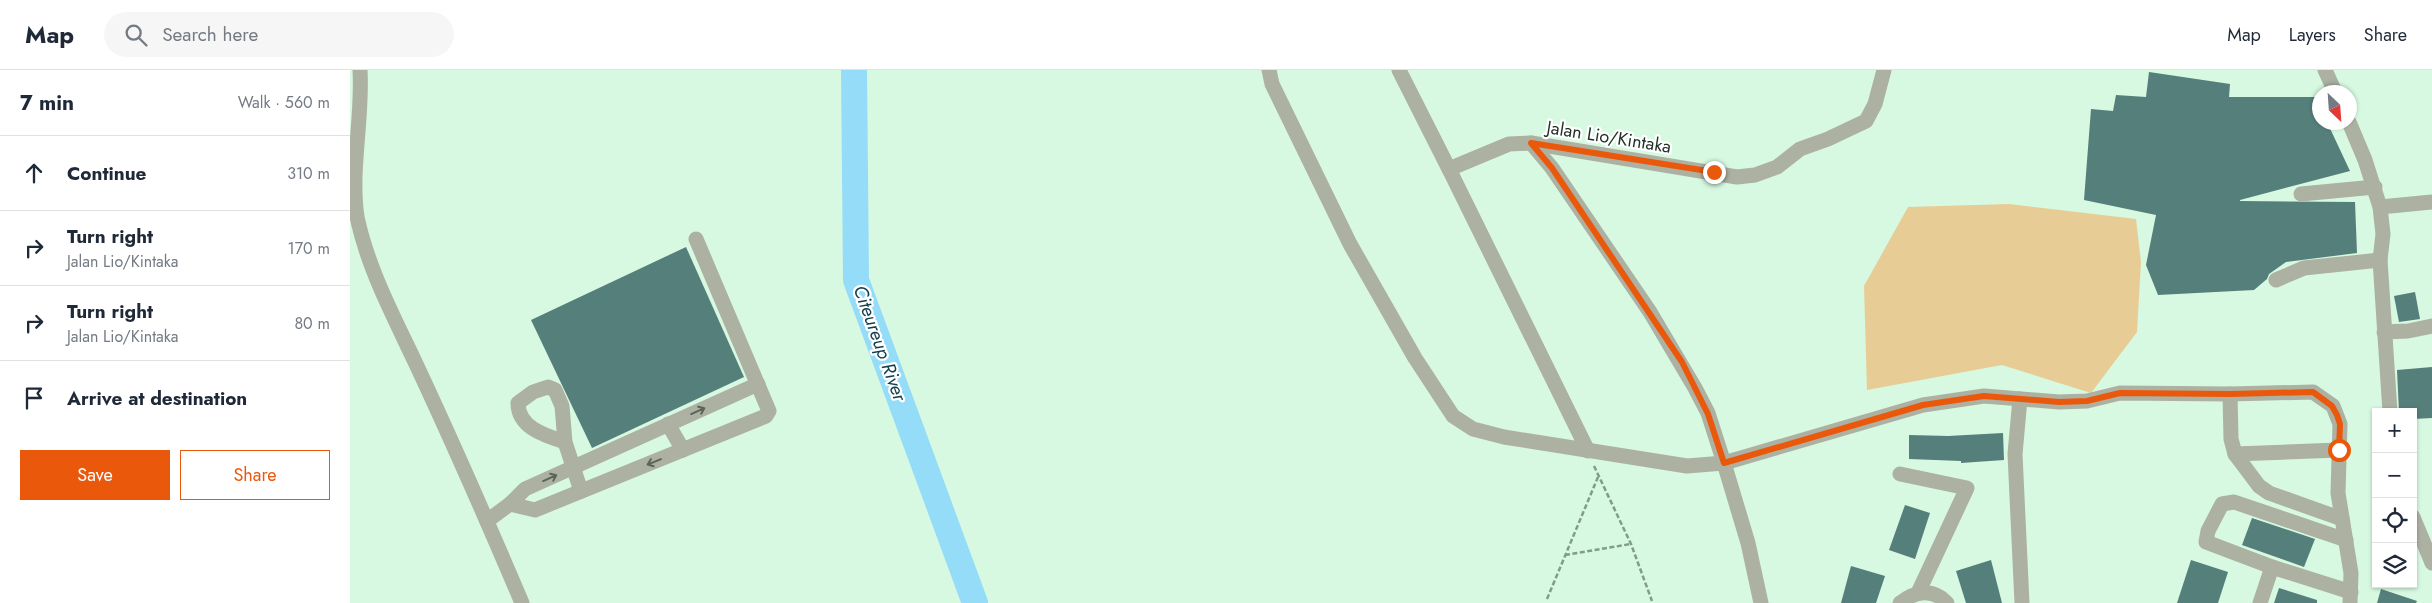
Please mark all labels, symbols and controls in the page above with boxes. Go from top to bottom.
search box [104,12,454,57]
text: Map [25,17,74,52]
icon: search [122,21,150,49]
text: Search here [162,21,258,48]
text: Map [2227,22,2261,48]
text: Layers [2289,22,2336,48]
text: Share [2364,22,2407,48]
north arrow [2312,85,2357,130]
text: 7 min [20,88,74,118]
text: Walk · 560 m [238,91,330,114]
street label: Jalan Lio/Kintaka [1543,114,1673,160]
icon: ahead [20,159,48,187]
text: Continue [67,160,146,187]
route end [1703,161,1726,184]
text: 310 m [287,162,330,185]
text: Turn right [67,223,153,250]
icon: right [20,234,48,262]
text: 170 m [288,237,330,260]
text: Jalan Lio/Kintaka [67,250,179,273]
water label: Citeureup River [847,281,914,406]
text: Turn right [67,298,153,325]
icon: right [20,309,48,337]
text: 80 m [294,312,330,335]
text: Jalan Lio/Kintaka [67,325,179,348]
icon: arrive [20,384,48,412]
text: Arrive at destination [67,385,247,412]
one-way arrow [690,405,705,415]
map controls [2372,408,2417,588]
button: + [2372,408,2417,453]
route start [2328,439,2351,462]
button: Save [20,450,170,500]
button: Share [180,450,330,500]
button: − [2372,453,2417,498]
one-way arrow [647,457,662,467]
one-way arrow [542,472,557,482]
button: locate [2372,498,2417,543]
button: layers [2372,543,2417,588]

